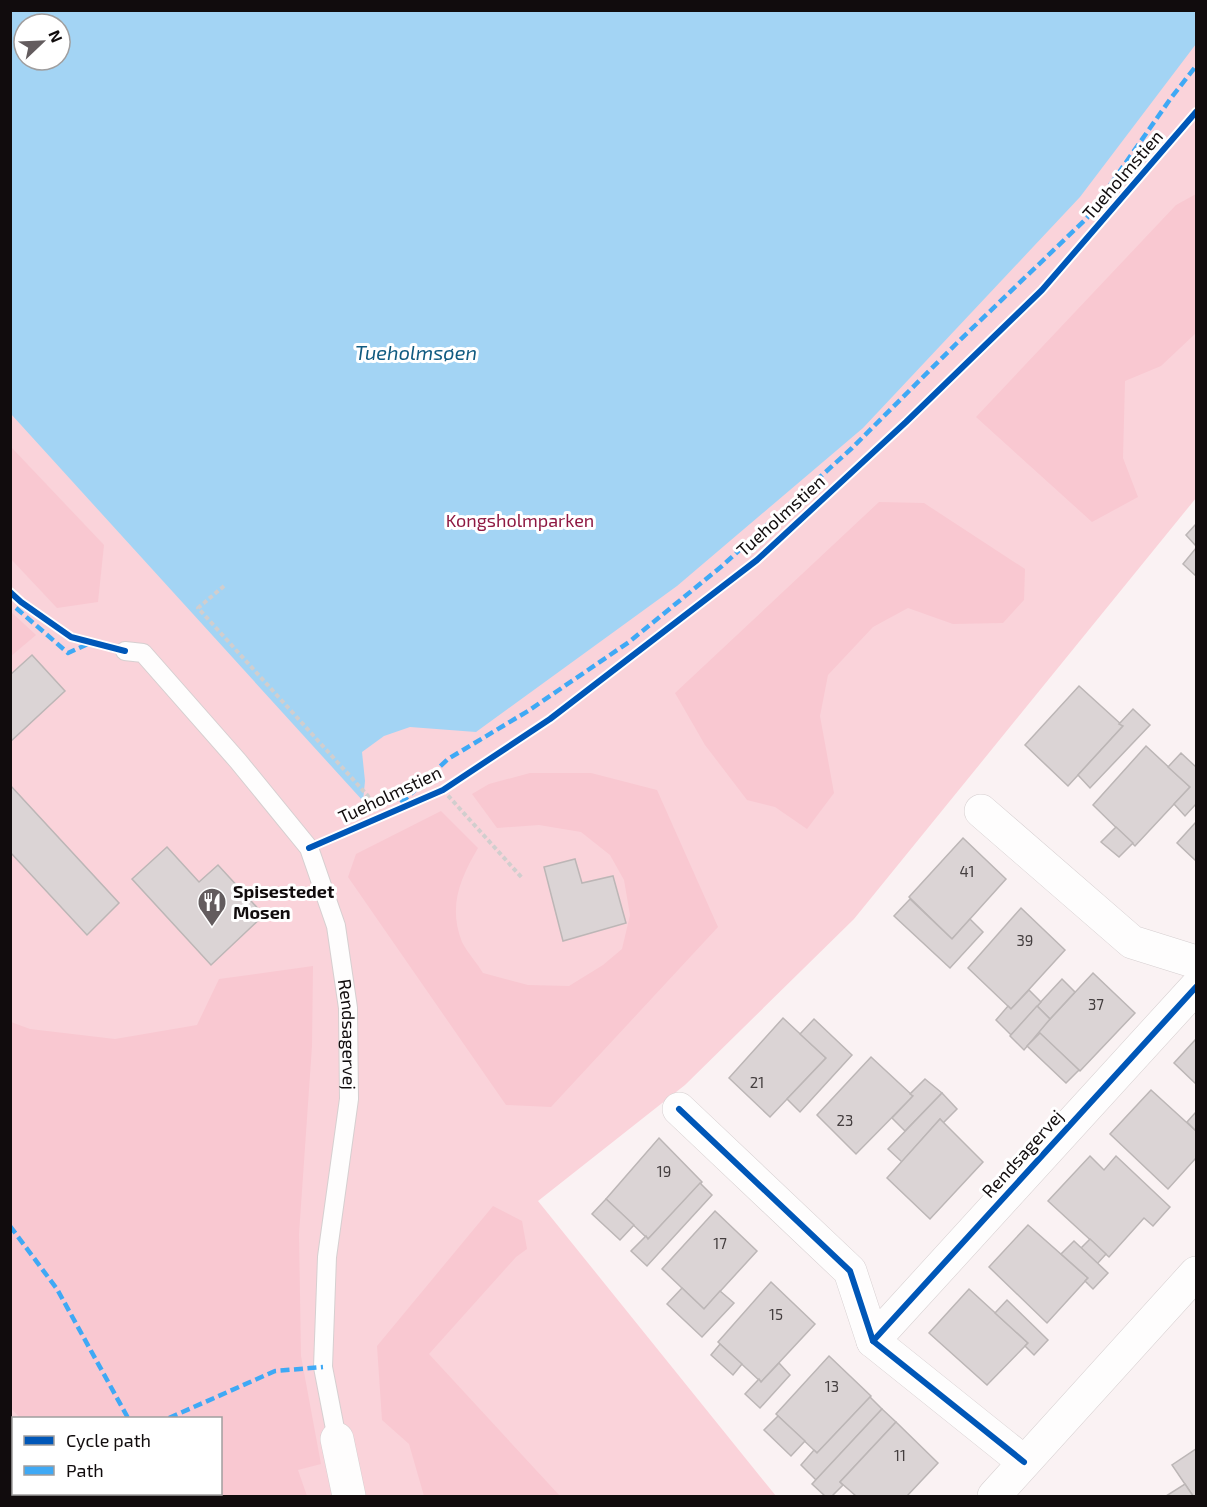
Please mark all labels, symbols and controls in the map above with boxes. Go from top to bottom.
north arrow [12,12,72,72]
text: N [45,27,67,45]
street label: Tueholmstien [1077,125,1167,224]
water label: Tueholmsøen [355,340,477,364]
street label: Tueholmstien [732,470,829,561]
park label: Kongsholmparken [446,509,594,531]
street label: Tueholmstien [335,761,445,828]
house number: 41 [959,862,975,880]
place label: Spisestedet Mosen [233,880,335,923]
restaurant icon: Spisestedet Mosen [196,886,228,928]
house number: 39 [1017,931,1033,949]
street label: Rendsagervej [334,977,361,1090]
house number: 37 [1088,995,1104,1013]
house number: 21 [750,1073,764,1091]
street label: Rendsagervej [977,1105,1068,1202]
house number: 23 [837,1111,853,1129]
house number: 19 [657,1162,671,1180]
house number: 17 [713,1234,727,1252]
house number: 15 [769,1305,783,1323]
house number: 13 [825,1377,839,1395]
legend [12,1417,222,1495]
text: Cycle path [66,1429,151,1451]
house number: 11 [894,1446,906,1464]
text: Path [66,1459,104,1481]

